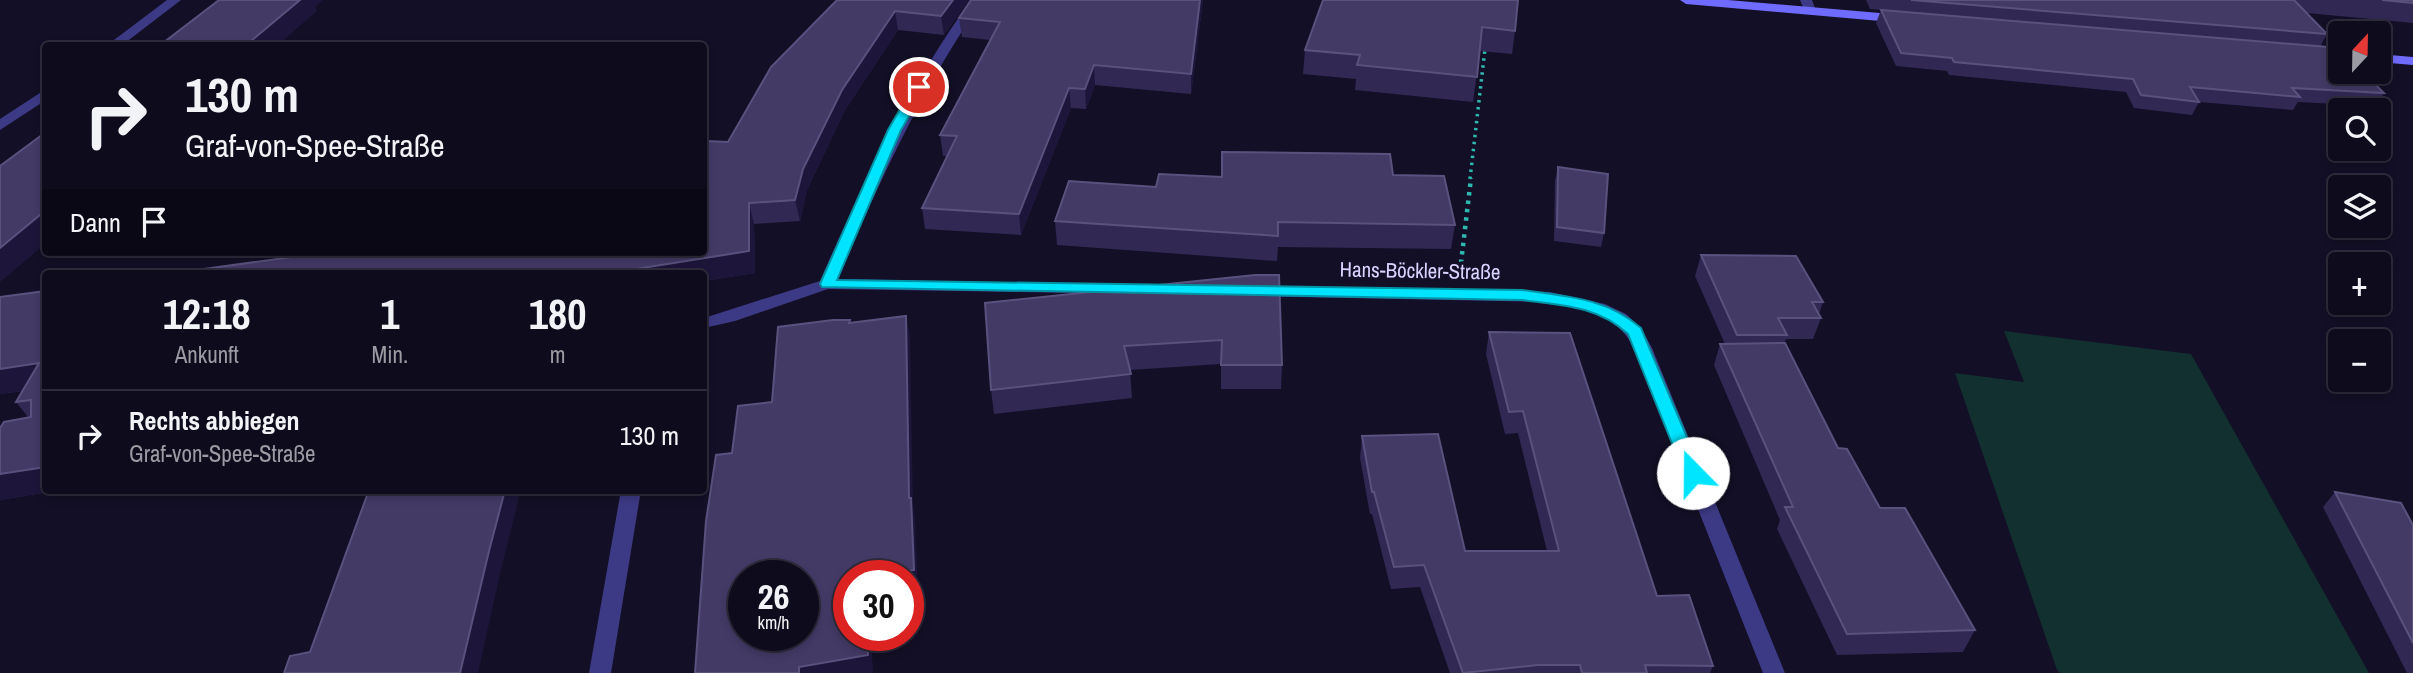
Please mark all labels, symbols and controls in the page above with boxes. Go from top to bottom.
north arrow [2328,21,2390,84]
map controls [2328,21,2391,392]
pin [889,57,949,117]
text: 130 m [185,61,299,127]
icon: arrive [900,68,938,106]
icon: right [70,70,161,161]
button: search [2328,98,2391,161]
text: Graf-von-Spee-Straße [185,124,445,167]
button: layers [2328,175,2391,238]
icon: arrive [135,203,173,241]
text: Dann [70,205,121,240]
button: + [2328,252,2391,315]
street label: Hans-Böckler-Straße [1339,255,1501,286]
text: 12:18 [163,286,251,342]
text: 1 [380,286,399,342]
text: 180 [529,286,586,342]
button: − [2328,329,2391,392]
text: Ankunft [175,339,239,370]
text: Min. [371,339,408,370]
text: m [550,339,565,370]
text: Rechts abbiegen [129,403,300,438]
icon: right [70,417,108,455]
text: 130 m [620,418,679,453]
position arrow [1656,436,1730,510]
text: Graf-von-Spee-Straße [129,438,316,469]
speed limit sign: 30 [833,560,924,651]
text: 26 [758,573,789,620]
text: km/h [758,610,790,635]

